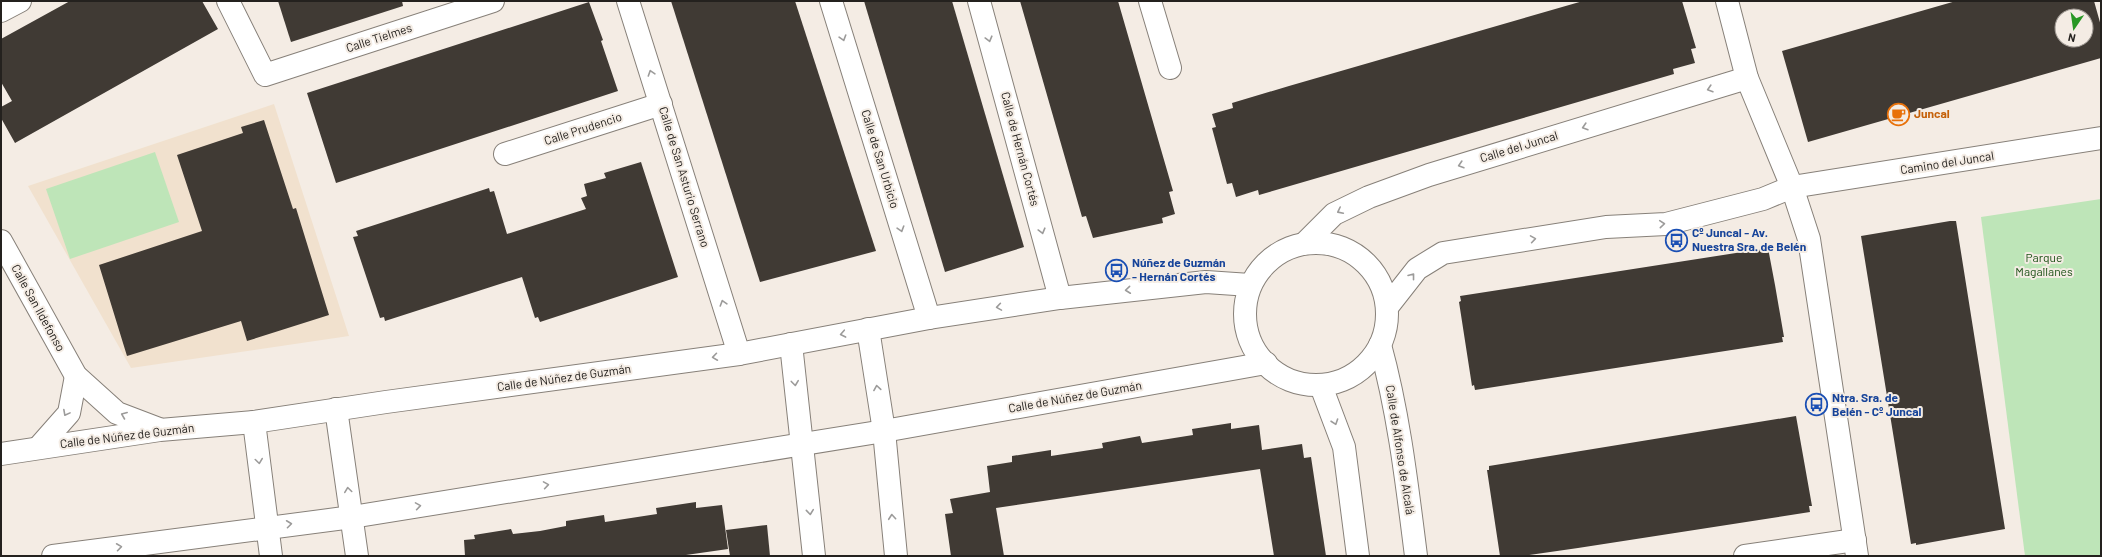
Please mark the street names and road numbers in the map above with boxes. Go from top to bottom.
street label: Calle Tielmes [344,20,414,54]
street label: Calle de Hernán Cortés [999,90,1043,208]
street label: Calle de San Asturio Serrano [657,105,713,249]
street label: Calle de San Urbicio [859,108,903,210]
street label: Calle Prudencio [542,109,623,147]
street label: Calle del Juncal [1478,128,1559,165]
street label: Camino del Juncal [1899,148,1995,176]
street label: Calle San Ildefonso [9,262,69,354]
street label: Calle de Núñez de Guzmán [496,361,632,393]
street label: Calle de Núñez de Guzmán [1007,377,1143,415]
street label: Calle de Alfonso de Alcalá [1384,384,1418,516]
street label: Calle de Núñez de Guzmán [59,420,195,450]

